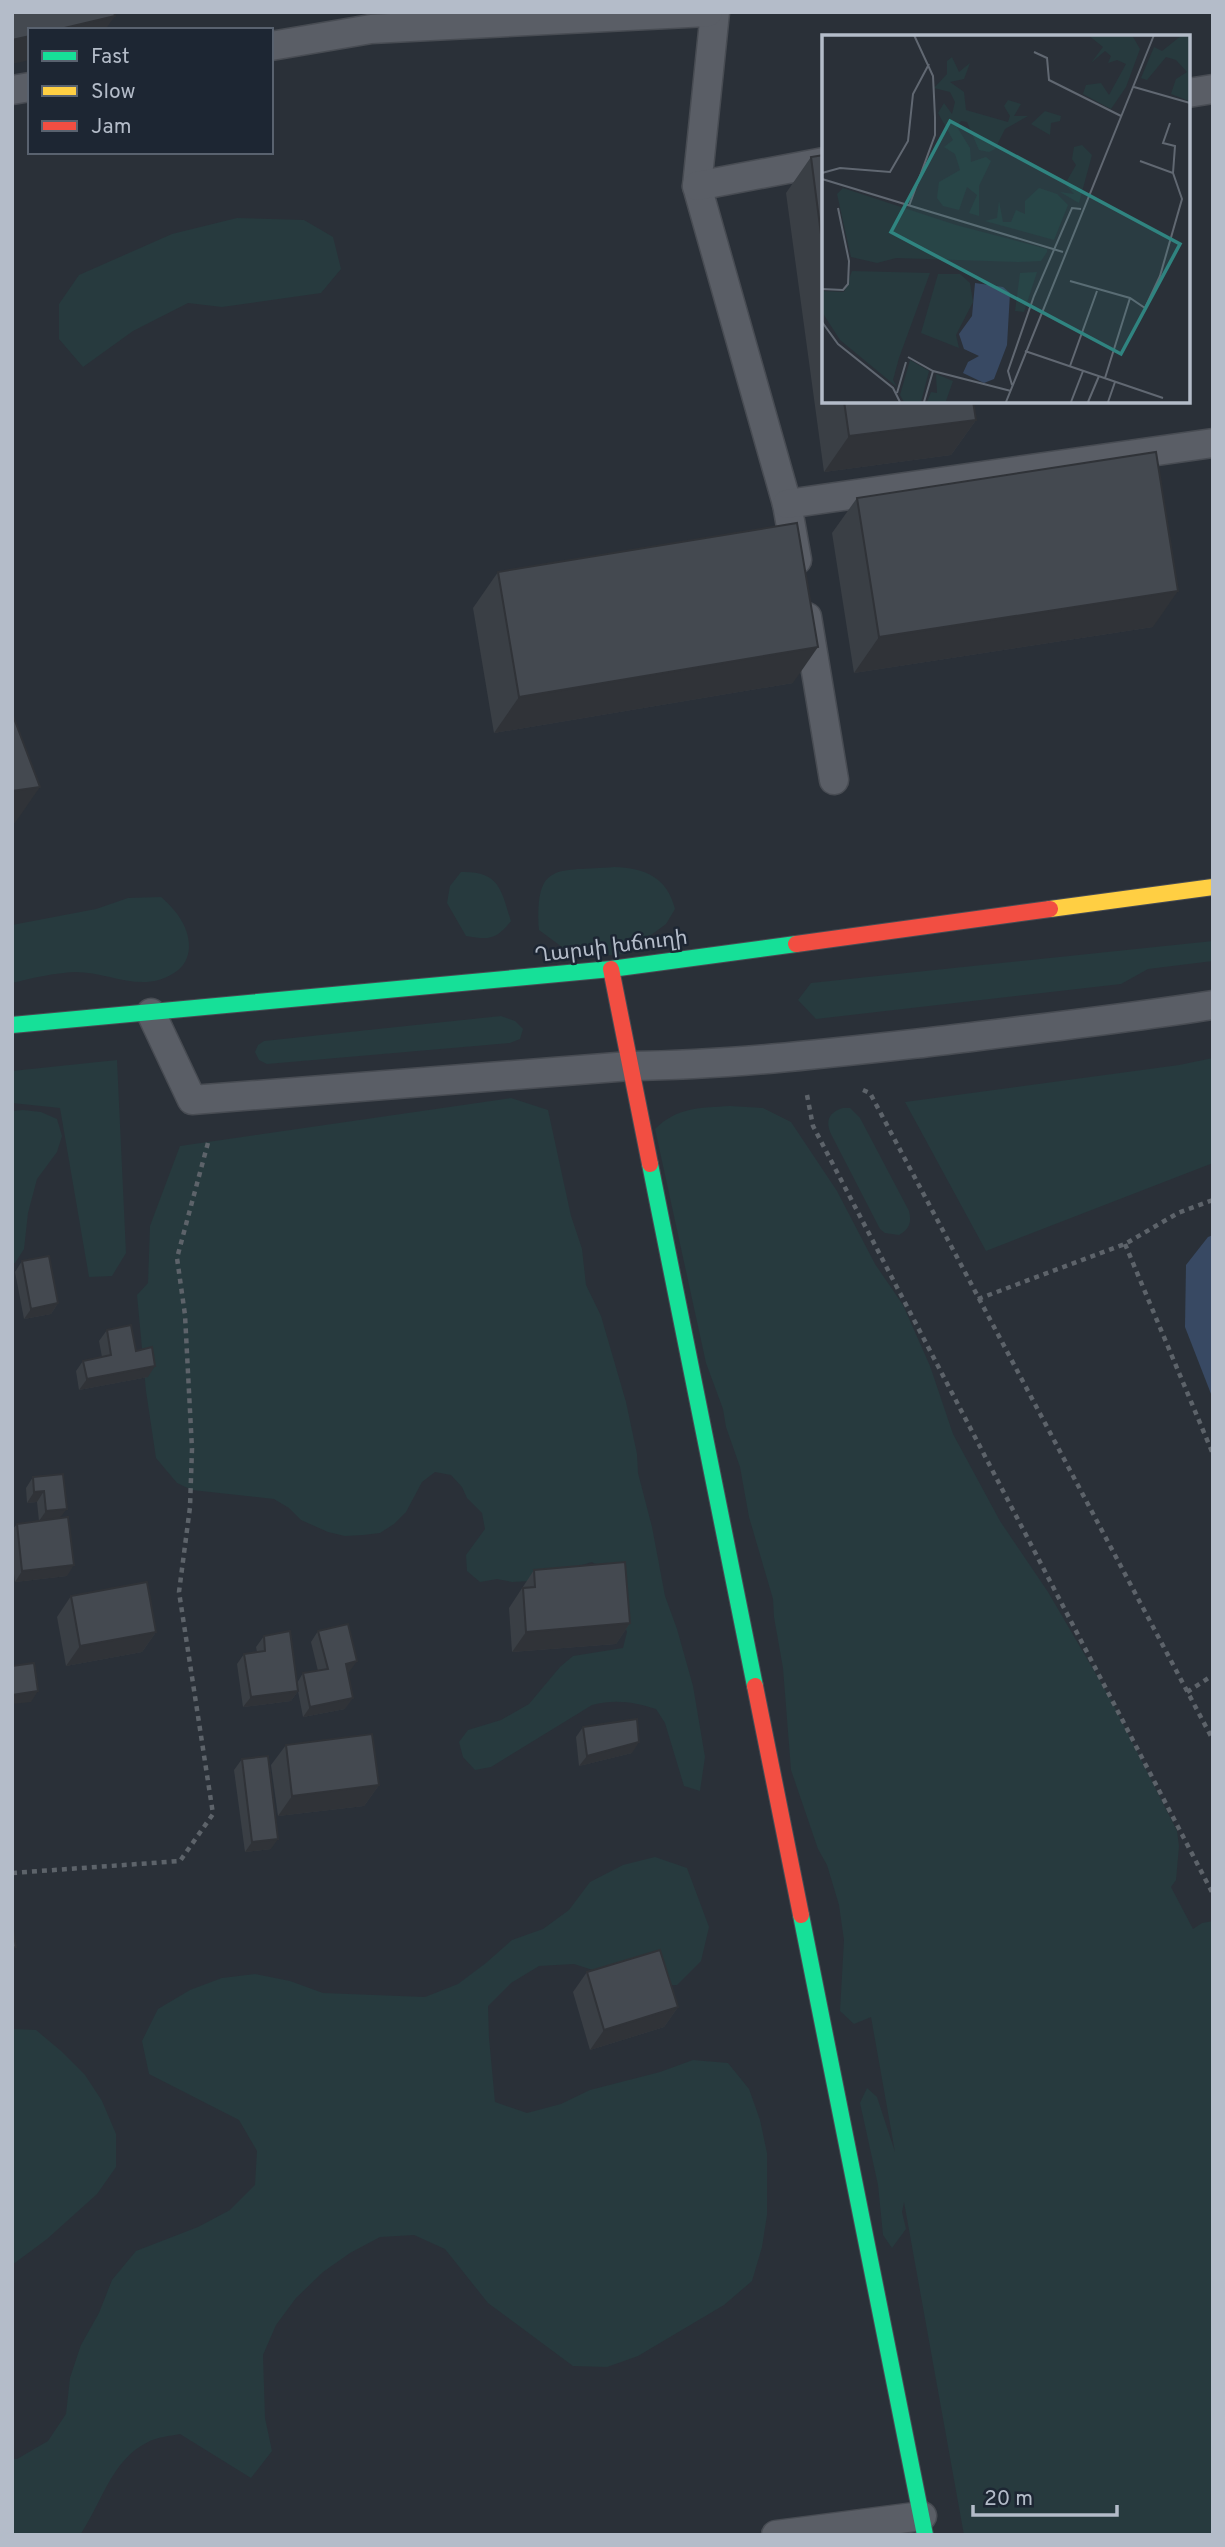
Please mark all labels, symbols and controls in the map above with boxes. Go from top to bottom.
legend [28,28,273,154]
inset map [822,35,1190,402]
text: Fast [91,44,130,71]
text: Slow [91,79,136,106]
text: Jam [91,114,132,141]
street label: Ղարսի խճուղի [533,925,689,970]
scale bar [973,2474,1116,2518]
text: 20 m [984,2486,1033,2513]

